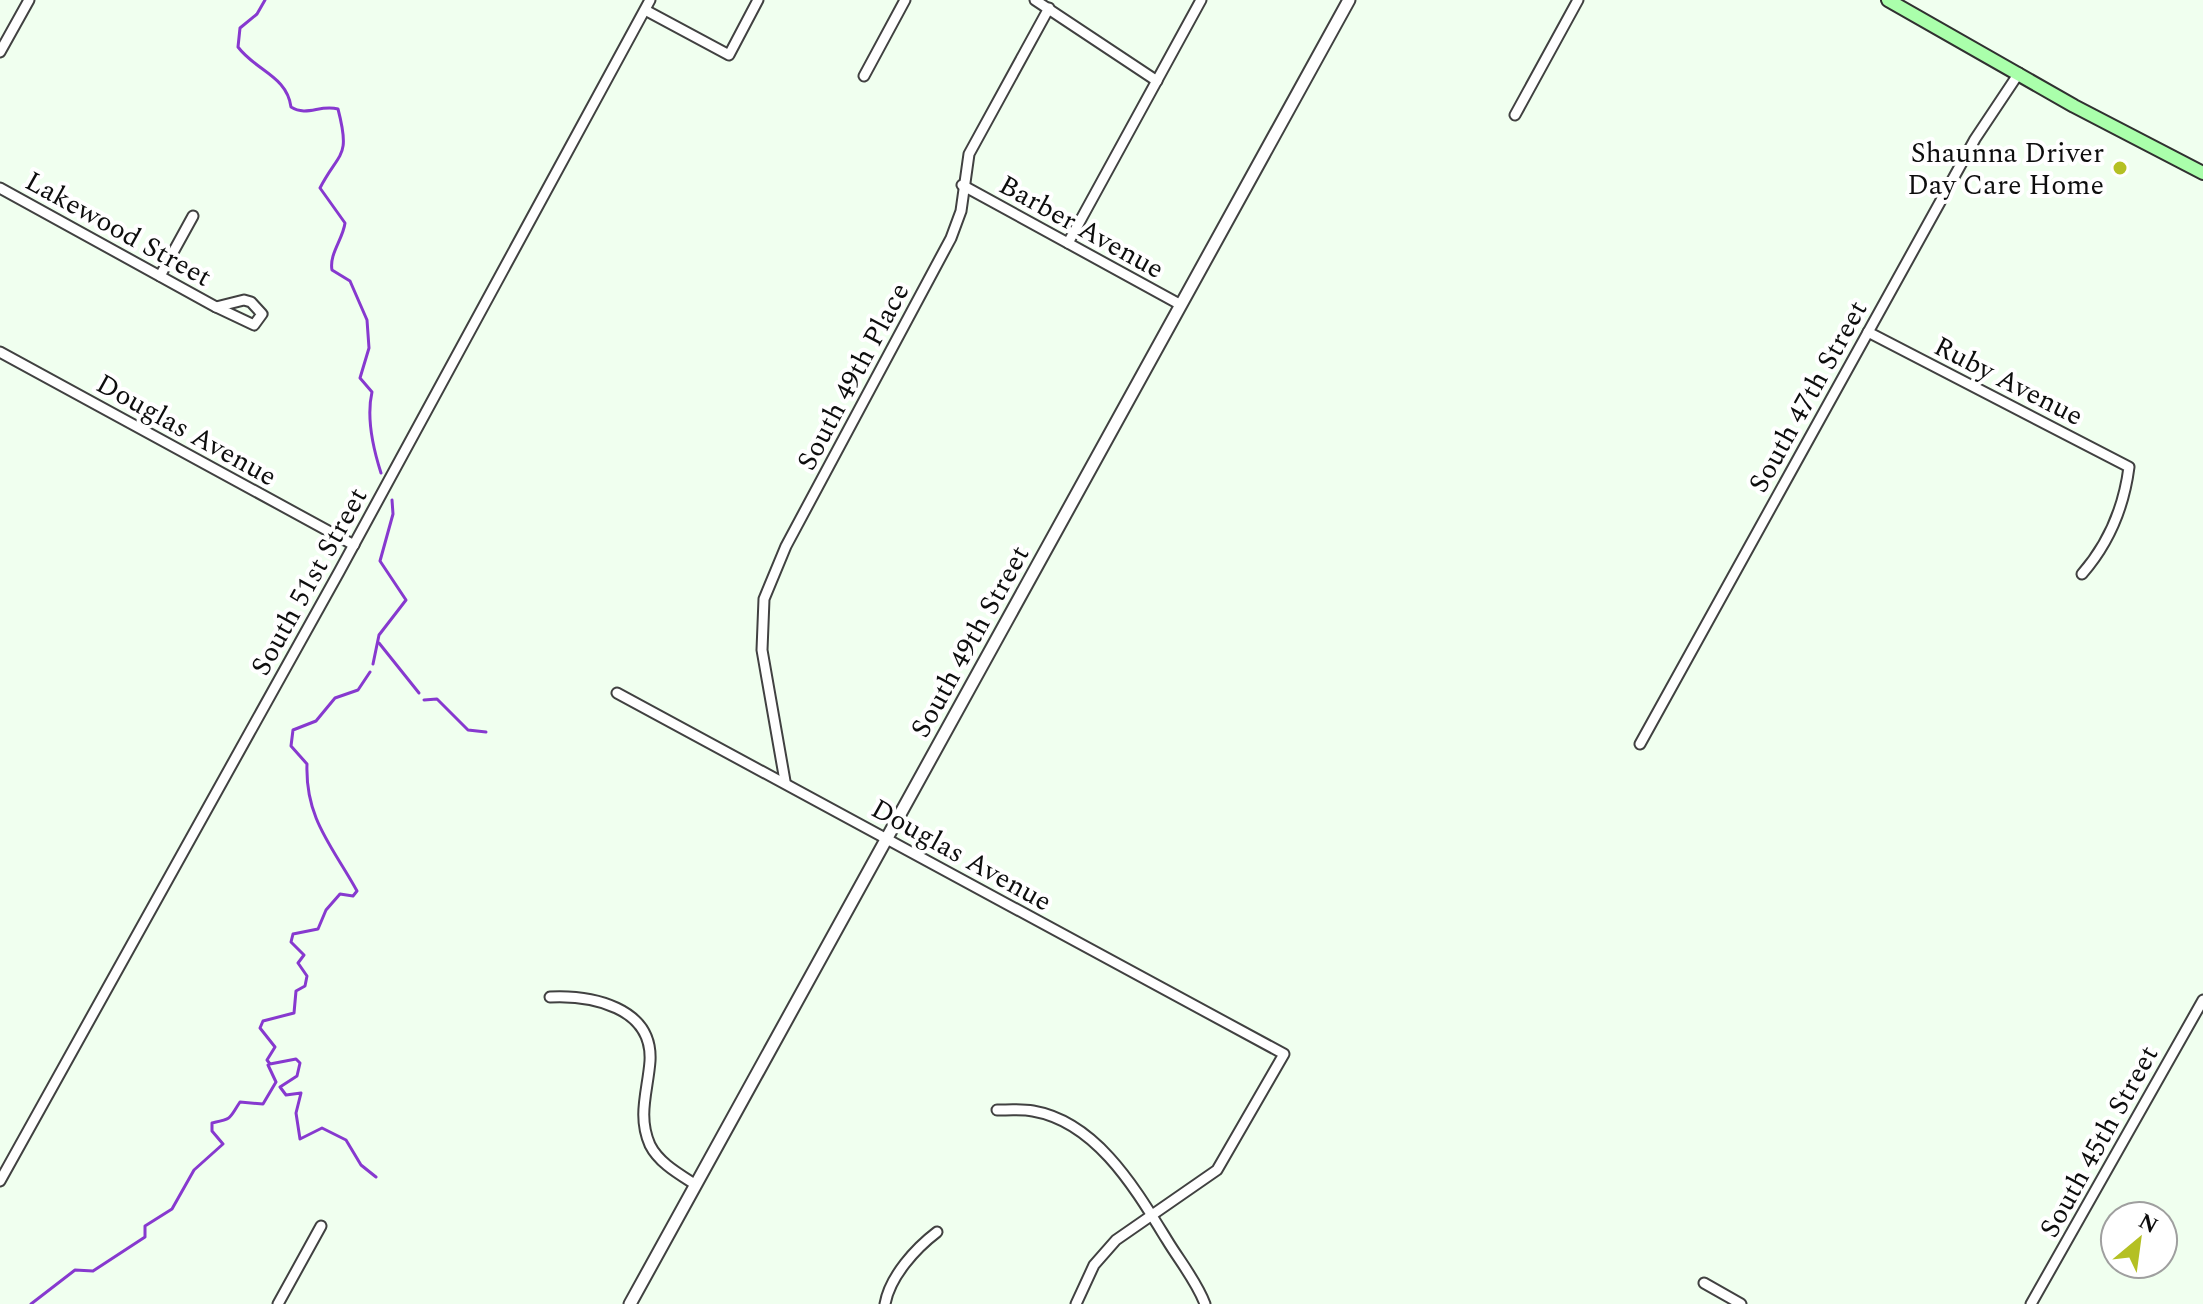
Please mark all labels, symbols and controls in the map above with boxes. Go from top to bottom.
place label: Shaunna Driver Day Care Home [1907,132,2104,207]
marker: Shaunna Driver Day Care Home [2111,159,2129,177]
street label: Lakewood Street [17,160,220,298]
street label: Barber Avenue [991,164,1172,291]
street label: South 49th Place [786,275,921,478]
street label: South 47th Street [1738,293,1879,501]
street label: Ruby Avenue [1926,325,2091,437]
street label: Douglas Avenue [88,363,285,498]
street label: South 51st Street [240,480,379,684]
street label: South 49th Street [900,538,1041,746]
street label: Douglas Avenue [863,788,1060,923]
street label: South 45th Street [2029,1038,2170,1246]
north arrow [2099,1200,2179,1280]
text: N [2132,1205,2164,1243]

